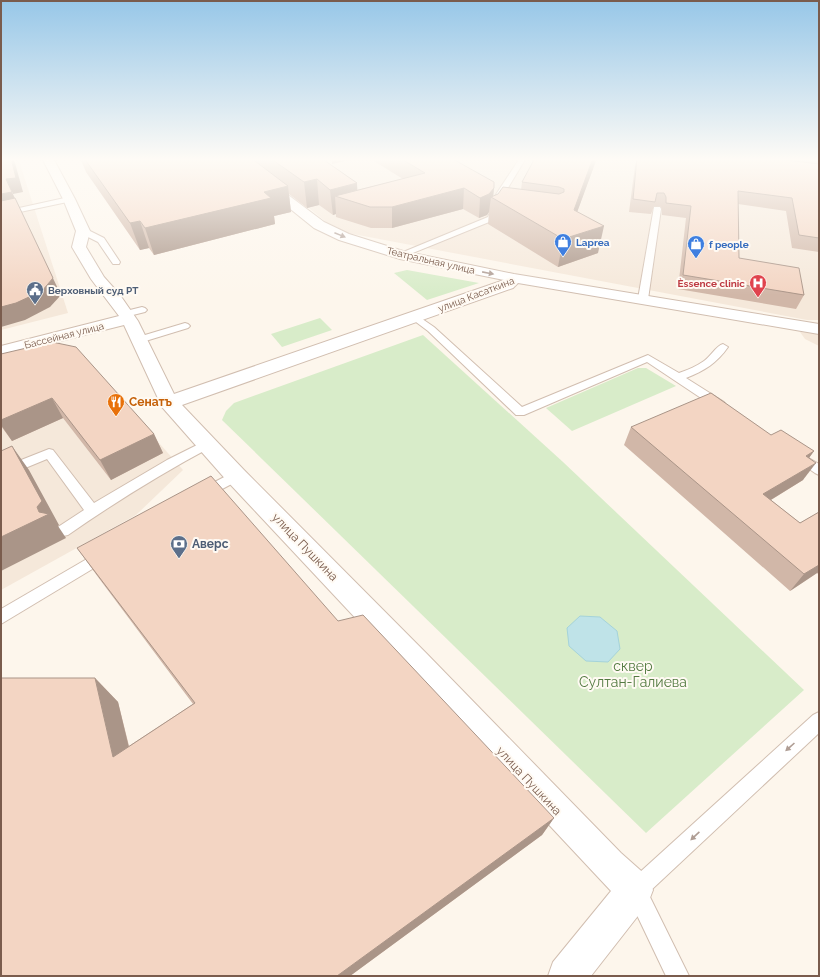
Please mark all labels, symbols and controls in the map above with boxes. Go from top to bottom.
one-way arrow [335,232,346,238]
shop icon: Laprea [553,232,573,257]
shop icon: f people [686,234,706,259]
place label: Laprea [576,237,610,248]
place label: f people [709,239,749,250]
street label: Театральная улица [386,245,476,276]
one-way arrow [482,270,494,276]
hospital icon: Èssence clinic [748,273,768,298]
street label: улица Касаткина [437,275,516,314]
place label: Èssence clinic [678,278,745,289]
public building icon: Верховный суд РТ [25,280,45,305]
place label: Верховный суд РТ [48,285,139,296]
street label: Бассейная улица [23,320,105,351]
restaurant icon: Сенатъ [106,392,126,417]
place label: Сенатъ [129,395,172,409]
street label: улица Пушкина [269,510,341,584]
bank icon: Аверс [169,534,189,559]
place label: Аверс [192,537,229,551]
park label: сквер Султан-Галиева [579,658,687,690]
one-way arrow [784,742,795,751]
street label: улица Пушкина [494,744,564,818]
one-way arrow [690,831,700,840]

